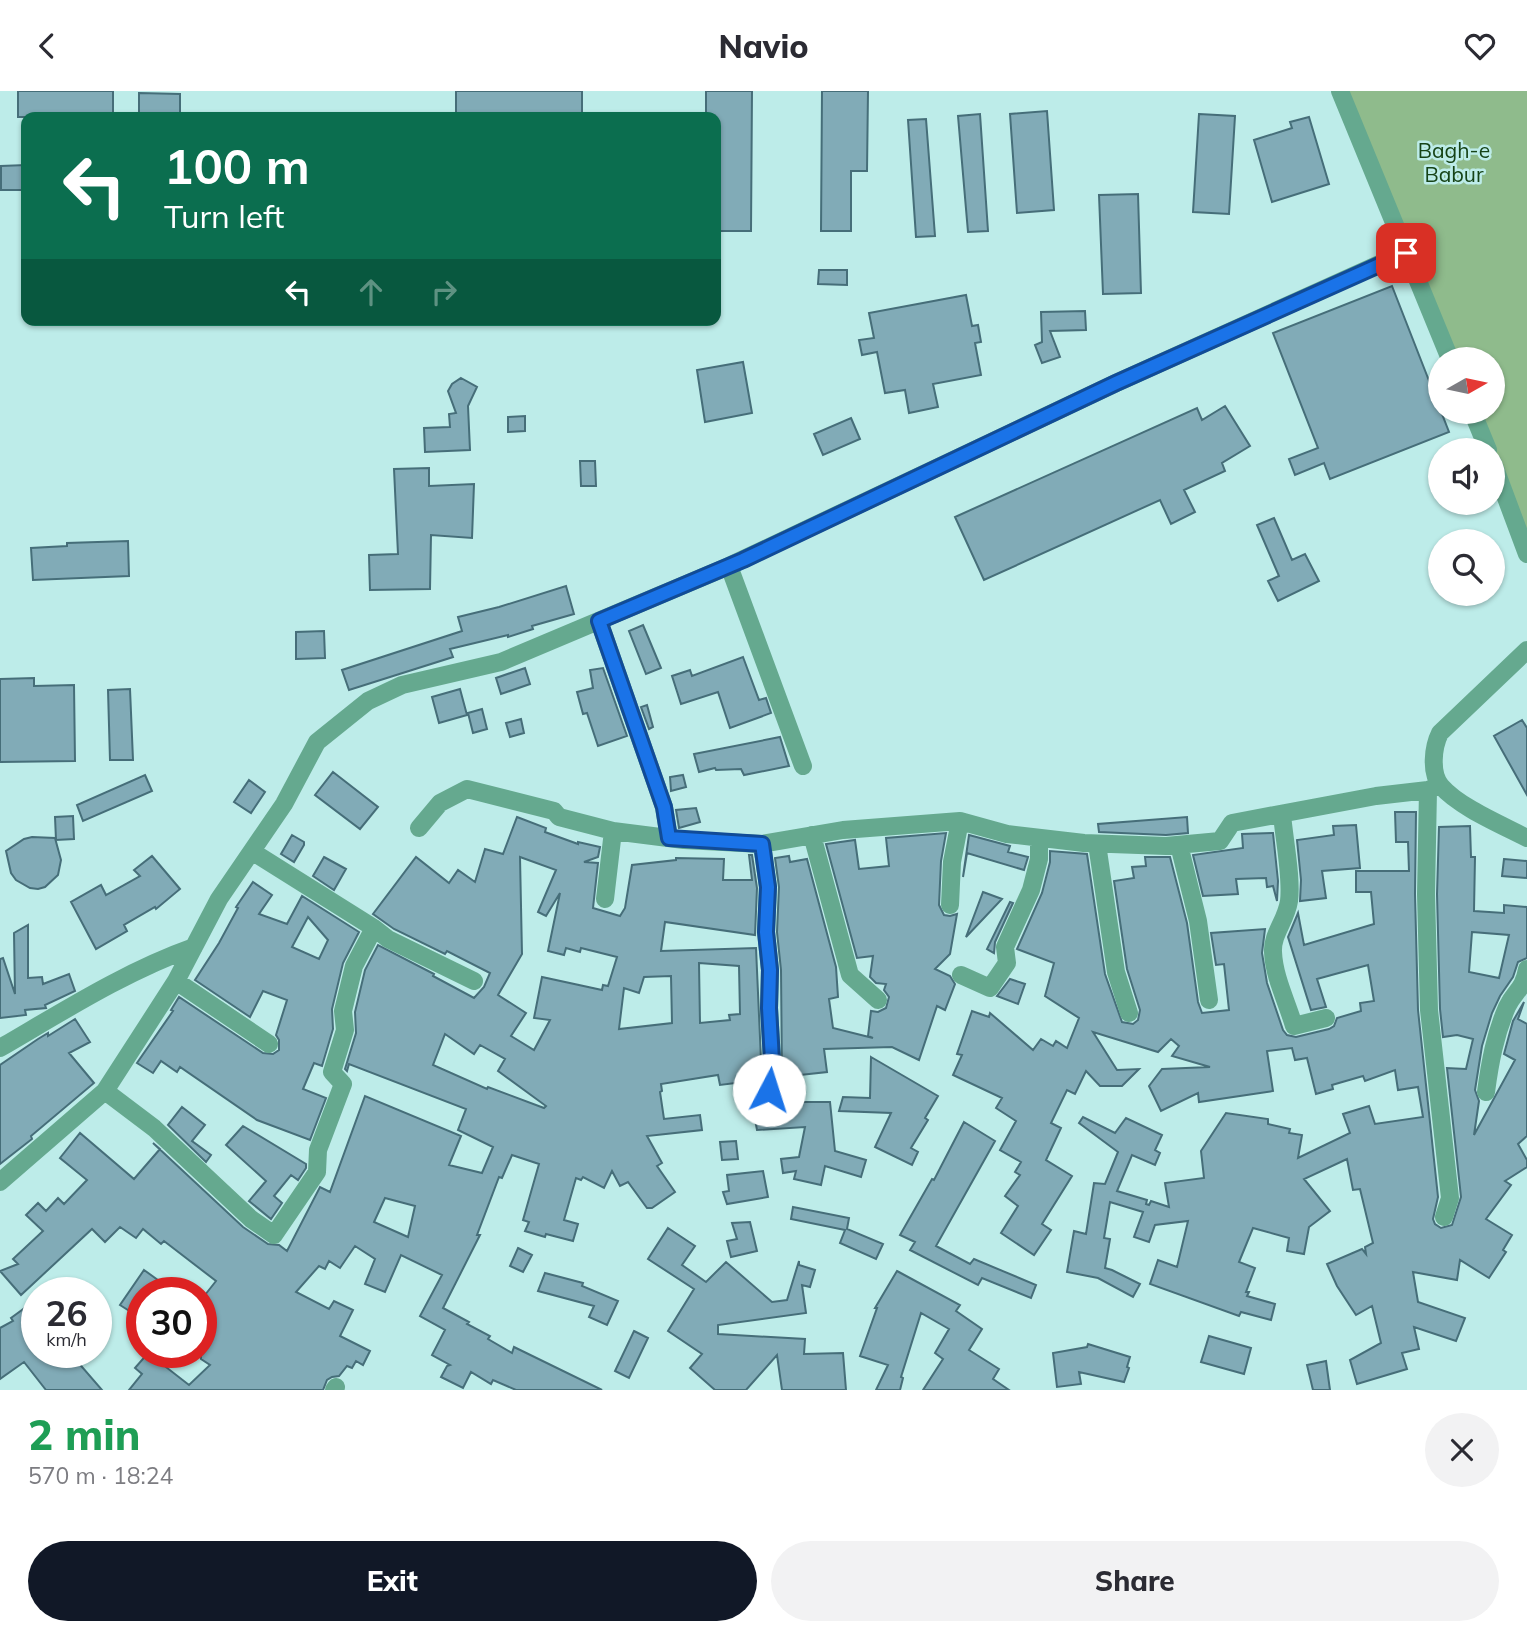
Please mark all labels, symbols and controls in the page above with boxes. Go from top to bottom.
text: Navio [718,26,809,66]
icon: back [28,27,66,65]
icon: heart [1461,27,1499,65]
text: 100 m [164,135,310,196]
park label: Bagh-e Babur [1418,137,1490,187]
icon: left [49,140,140,231]
text: Turn left [164,196,284,236]
pin [1376,223,1436,283]
icon: arrive [1387,234,1425,272]
icon: left [279,273,317,311]
icon: ahead [352,273,390,311]
icon: right [425,273,463,311]
north arrow [1428,347,1505,423]
map controls [1428,347,1505,606]
button: sound [1428,438,1505,515]
button: search [1428,529,1505,606]
position arrow [732,1053,806,1127]
speed limit sign: 30 [126,1277,217,1368]
text: 26 [45,1291,88,1335]
text: km/h [46,1328,87,1351]
text: 2 min [28,1408,141,1461]
button: close [1425,1413,1499,1487]
text: 570 m · 18:24 [28,1461,173,1490]
button: Exit [28,1541,757,1621]
button: Share [771,1541,1499,1621]

